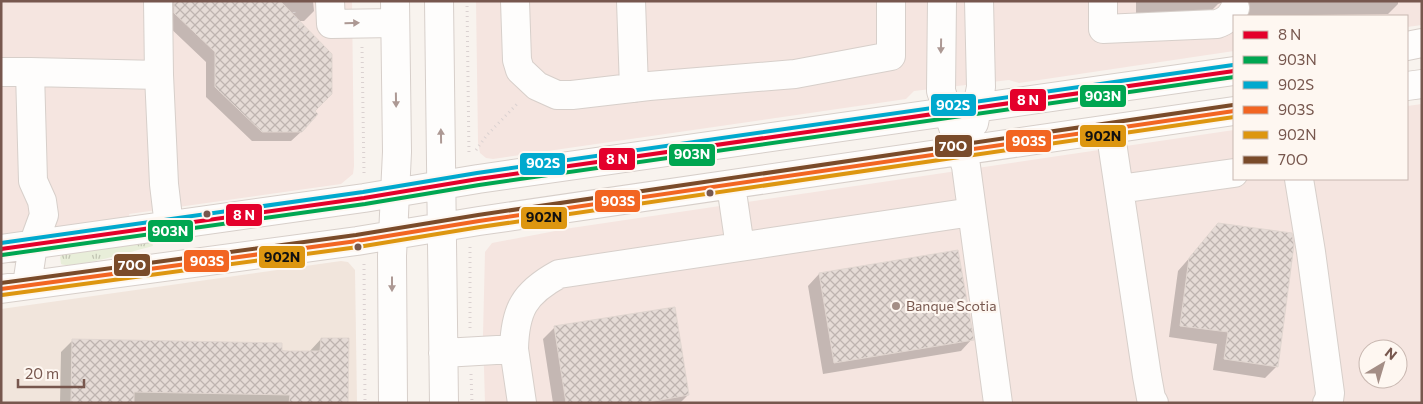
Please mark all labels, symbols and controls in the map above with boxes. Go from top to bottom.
legend [1233,15,1408,180]
one-way arrow [344,19,360,27]
text: 8 N [1278,25,1301,43]
one-way arrow [937,39,945,55]
text: 903N [1278,50,1317,68]
text: 902S [1278,75,1314,93]
line badge: 903N [1079,84,1127,108]
text: 903N [1085,87,1121,104]
line badge: 8 N [1009,88,1047,112]
text: 8 N [1017,91,1039,108]
one-way arrow [393,93,401,109]
line badge: 902S [930,93,977,117]
text: 902S [936,96,970,113]
text: 903S [1278,100,1314,118]
line badge: 902N [1079,124,1127,148]
text: 902N [1278,125,1316,143]
text: 902N [1085,127,1121,144]
one-way arrow [437,128,445,144]
line badge: 903S [1005,129,1052,153]
text: 903S [1012,132,1046,149]
line badge: 70O [934,134,973,158]
text: 70O [939,137,967,154]
line badge: 903N [668,143,716,167]
text: 903N [674,145,710,162]
line badge: 8 N [598,147,636,171]
text: 8 N [606,150,628,167]
text: 70O [1278,150,1308,168]
line badge: 902S [519,152,566,176]
text: 902S [526,154,560,171]
unlabelled marker [705,188,715,198]
line badge: 903S [594,189,641,213]
text: 903S [601,192,635,209]
line badge: 8 N [225,203,263,227]
text: 8 N [233,206,255,223]
line badge: 902N [520,206,568,230]
text: 902N [526,208,562,225]
unlabelled marker [202,209,212,219]
line badge: 903N [147,219,194,243]
text: 903N [152,222,188,239]
unlabelled marker [353,242,363,252]
line badge: 902N [258,245,306,269]
text: 902N [264,248,300,265]
line badge: 903S [183,249,230,273]
text: 903S [190,252,224,269]
line badge: 70O [113,253,151,277]
text: 70O [118,256,146,273]
one-way arrow [388,276,396,292]
place label: Banque Scotia [906,297,997,314]
marker: Banque Scotia [890,300,902,312]
north arrow [1358,339,1408,389]
text: N [1382,343,1401,363]
scale bar [18,356,84,388]
text: 20 m [25,364,59,382]

